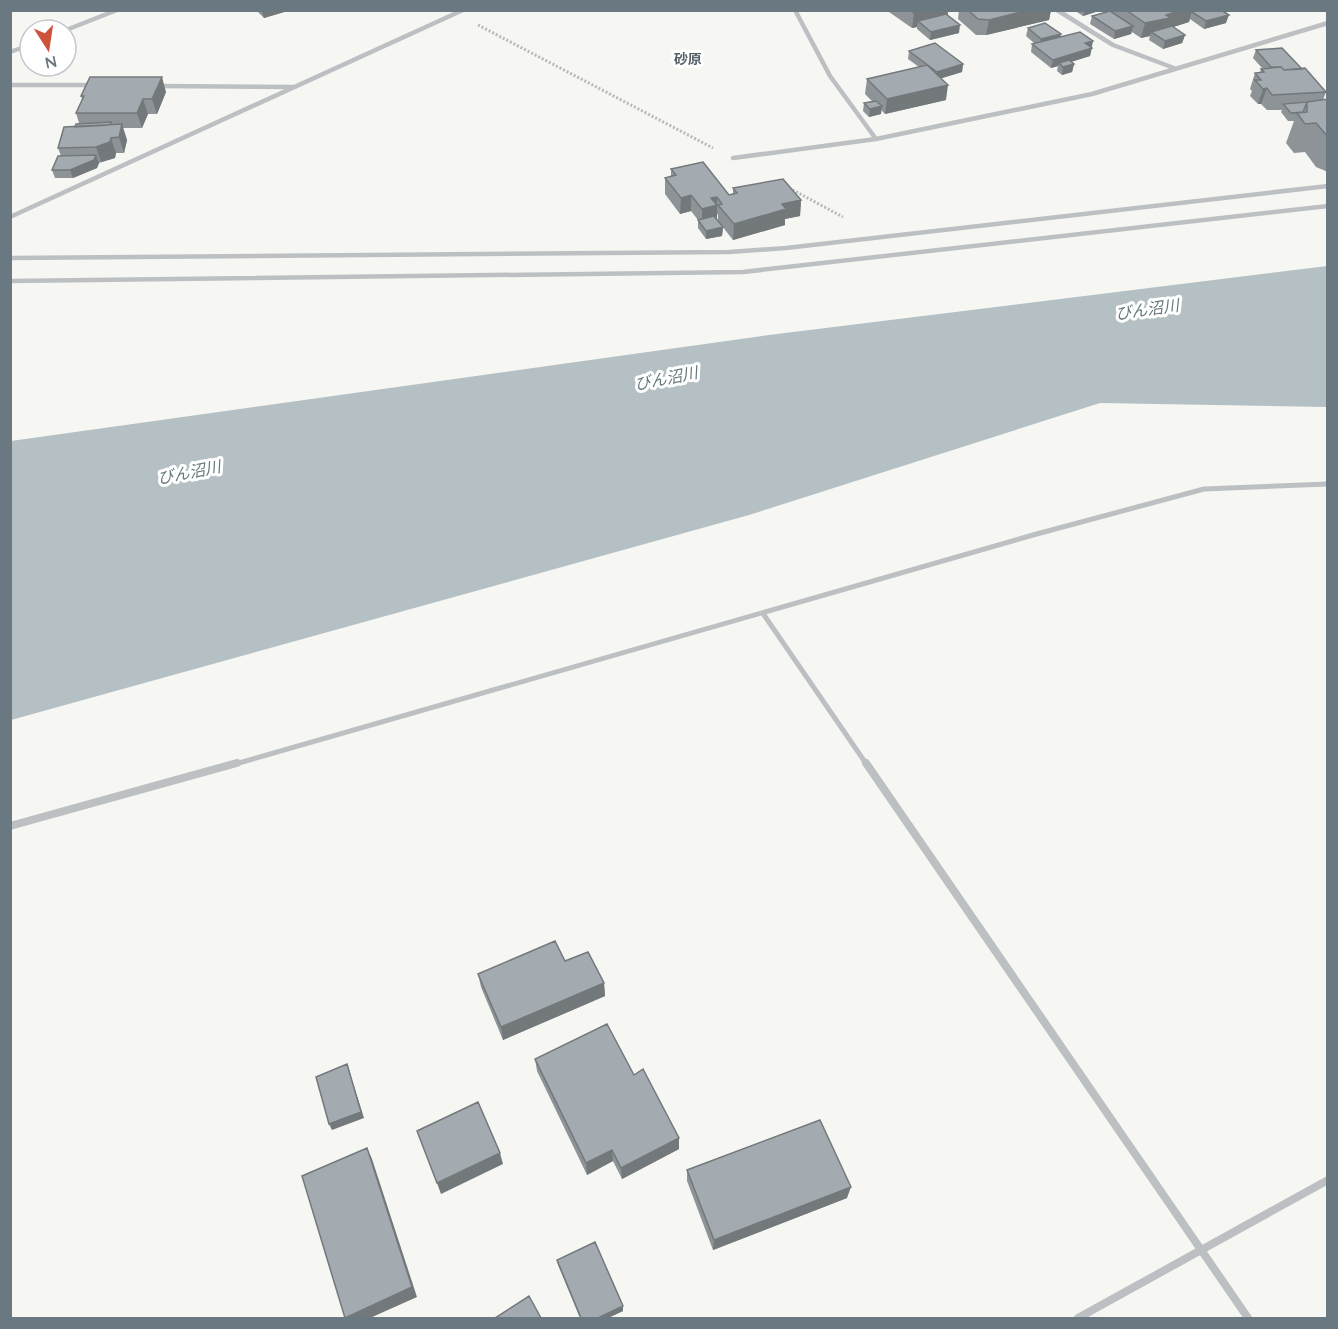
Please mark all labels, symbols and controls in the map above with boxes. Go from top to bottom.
north arrow [18,18,78,78]
district label: 砂原 [674,50,702,68]
text: N [43,52,59,74]
water label: びん沼川 [1114,294,1182,323]
water label: びん沼川 [633,362,701,394]
water label: びん沼川 [156,456,224,488]

